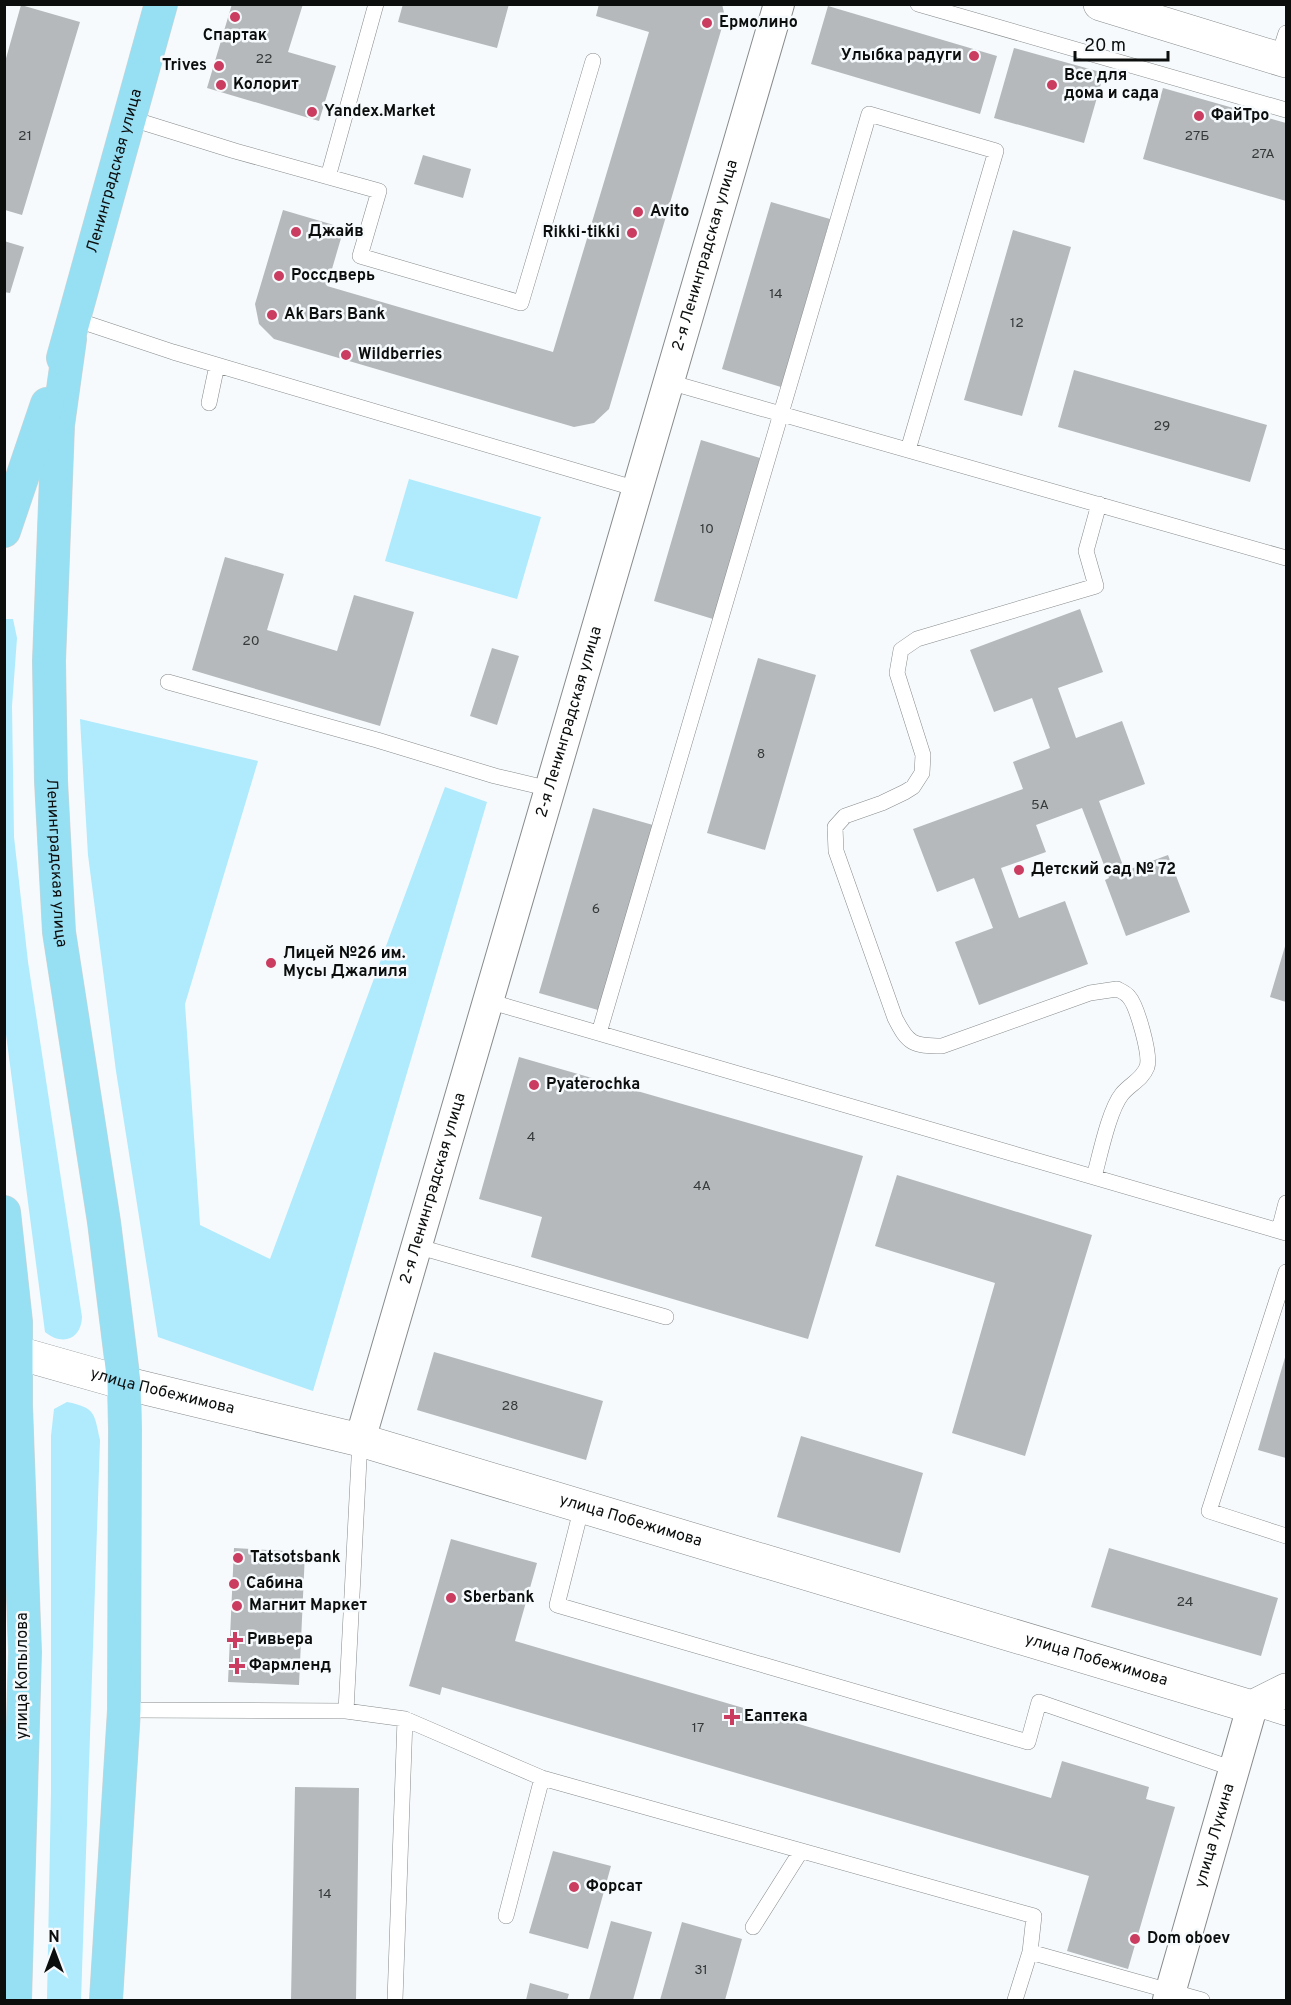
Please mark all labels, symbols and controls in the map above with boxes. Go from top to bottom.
marker: Спартак [228,10,242,24]
place label: Ермолино [719,13,798,33]
marker: Ермолино [700,16,714,30]
scale bar [1075,24,1168,62]
place label: Спартак [203,26,267,46]
text: 20 m [1084,35,1126,58]
place label: Улыбка радуги [841,46,962,66]
marker: Улыбка радуги [967,49,981,63]
house number: 22 [255,51,273,68]
place label: Trives [162,56,207,76]
marker: Trives [212,59,226,73]
place label: Все для дома и сада [1064,66,1159,104]
place label: Колорит [233,75,299,95]
marker: Колорит [214,78,228,92]
marker: Все для дома и сада [1045,78,1059,92]
street label: Ленинградская улица [83,87,147,255]
place label: Yandex.Market [324,102,435,122]
marker: Yandex.Market [305,105,319,119]
place label: ФайТро [1211,106,1269,126]
marker: ФайТро [1192,109,1206,123]
house number: 21 [18,128,32,145]
house number: 27Б [1185,128,1209,145]
house number: 27А [1251,146,1275,163]
street label: 2-я Ленинградская улица [668,157,743,353]
place label: Avito [650,202,689,222]
marker: Avito [631,205,645,219]
place label: Джайв [308,222,364,242]
place label: Rikki-tikki [542,223,620,243]
marker: Джайв [289,225,303,239]
marker: Rikki-tikki [625,226,639,240]
place label: Россдверь [291,266,375,286]
marker: Россдверь [272,269,286,283]
house number: 14 [769,286,783,303]
place label: Ak Bars Bank [284,305,386,325]
marker: Ak Bars Bank [265,308,279,322]
house number: 12 [1010,315,1024,332]
place label: Wildberries [358,345,443,365]
marker: Wildberries [339,348,353,362]
house number: 29 [1154,418,1170,435]
house number: 10 [700,521,714,538]
street label: 2-я Ленинградская улица [532,624,607,820]
house number: 20 [242,633,260,650]
house number: 8 [757,746,765,763]
street label: Ленинградская улица [41,778,71,949]
house number: 5А [1031,797,1049,814]
place label: Детский сад № 72 [1031,860,1176,880]
marker: Детский сад № 72 [1012,863,1026,877]
house number: 6 [592,901,600,918]
place label: Лицей №26 им. Мусы Джалиля [283,944,407,982]
marker: Лицей №26 им. Мусы Джалиля [264,956,278,970]
place label: Pyaterochka [546,1075,640,1095]
marker: Pyaterochka [527,1078,541,1092]
street label: 2-я Ленинградская улица [396,1091,471,1286]
house number: 4 [527,1129,535,1146]
house number: 4А [693,1178,711,1195]
street label: улица Побежимова [88,1364,237,1419]
house number: 28 [501,1398,519,1415]
street label: улица Побежимова [557,1490,704,1552]
place label: Tatsotsbank [250,1548,341,1568]
marker: Tatsotsbank [231,1551,245,1565]
place label: Сабина [246,1574,303,1594]
marker: Сабина [227,1577,241,1591]
place label: Sberbank [463,1588,534,1608]
marker: Sberbank [444,1591,458,1605]
house number: 24 [1176,1594,1194,1611]
place label: Магнит Маркет [249,1596,367,1616]
marker: Магнит Маркет [230,1599,244,1613]
street label: улица Копылова [13,1612,33,1740]
place label: Ривьера [247,1630,313,1650]
street label: улица Побежимова [1022,1630,1170,1691]
marker: Ривьера [228,1633,242,1647]
place label: Фармленд [249,1656,332,1676]
marker: Фармленд [230,1659,244,1673]
place label: Еаптека [744,1707,808,1727]
marker: Еаптека [725,1710,739,1724]
house number: 17 [692,1720,704,1737]
street label: улица Лукина [1191,1781,1240,1890]
place label: Форсат [586,1877,643,1897]
marker: Форсат [567,1880,581,1894]
house number: 14 [318,1886,332,1903]
north arrow [24,1921,84,1981]
text: N [48,1928,60,1948]
place label: Dom oboev [1147,1929,1230,1949]
marker: Dom oboev [1128,1932,1142,1946]
house number: 31 [694,1962,708,1979]

